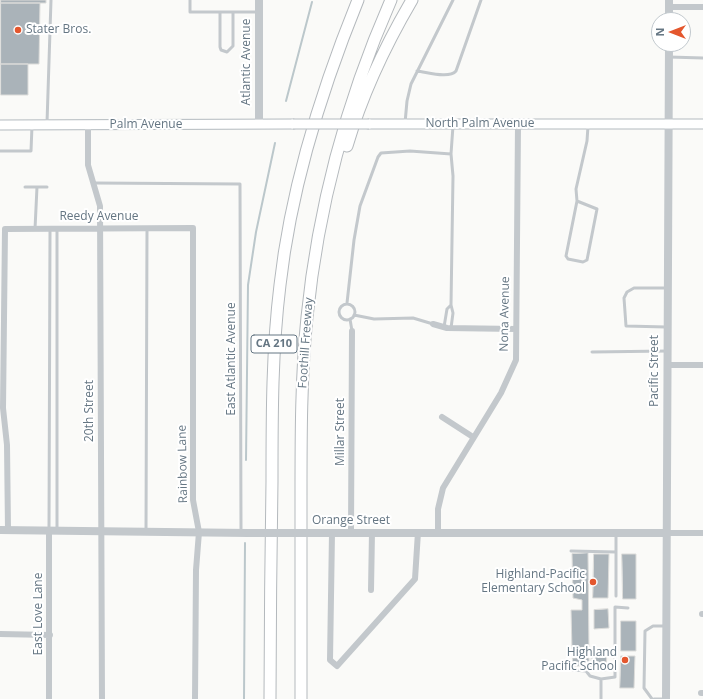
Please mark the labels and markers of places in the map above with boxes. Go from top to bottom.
place label: Stater Bros. [26,23,91,37]
marker: Stater Bros. [13,25,23,35]
place label: Highland-Pacific Elementary School [481,568,585,596]
marker: Highland-Pacific Elementary School [588,577,598,587]
place label: Highland Pacific School [541,646,617,674]
marker: Highland Pacific School [620,655,630,665]

